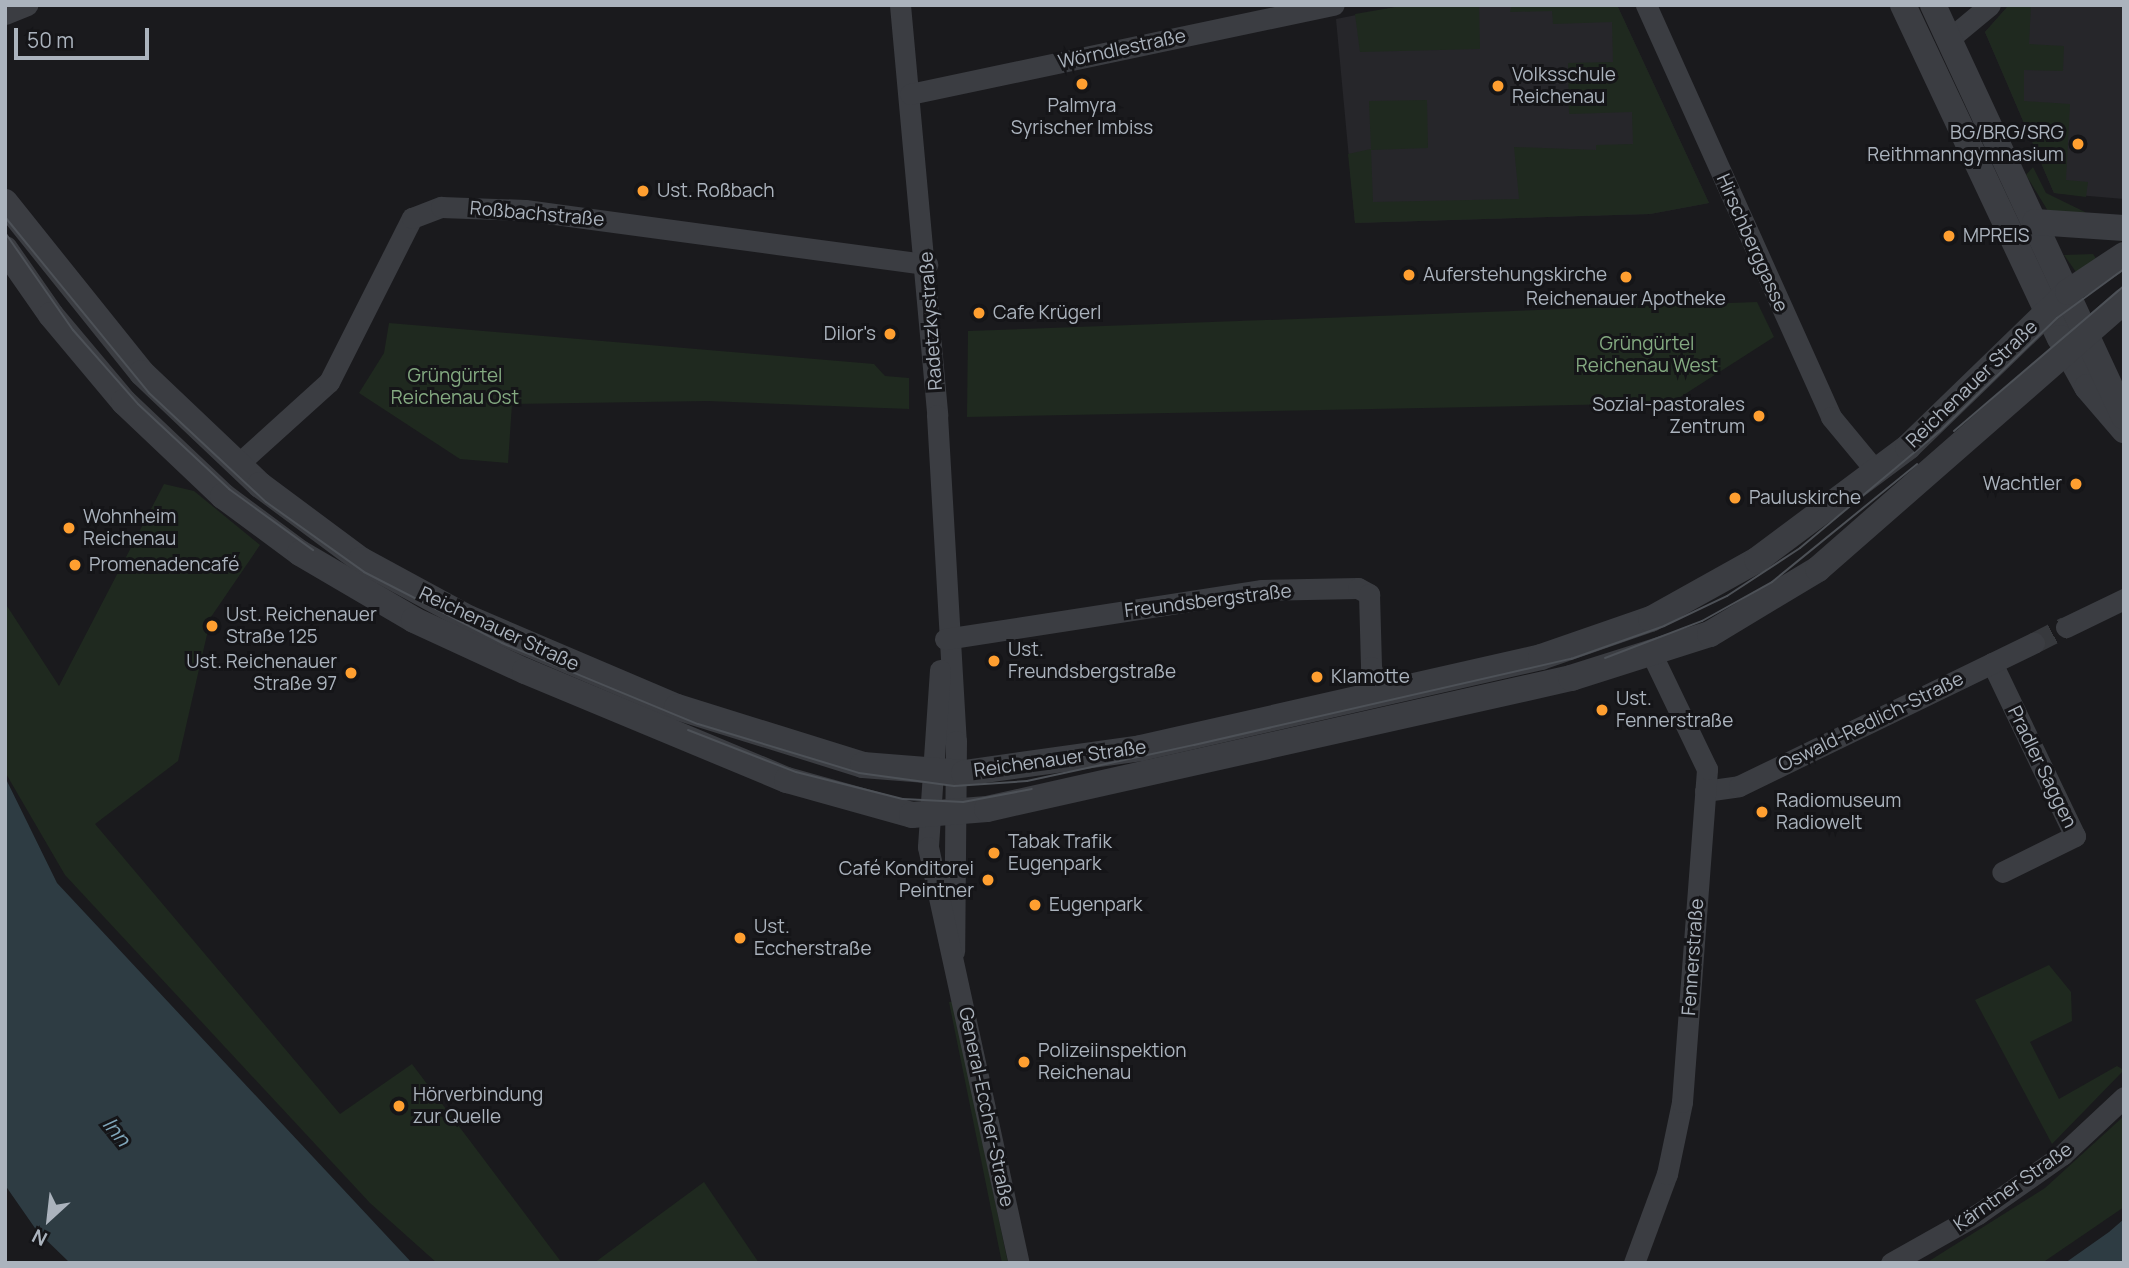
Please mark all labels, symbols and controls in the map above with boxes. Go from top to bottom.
scale bar [18,14,152,58]
street label: Wörndlestraße [1056,24,1188,74]
text: 50 m [27,26,74,54]
place label: Volksschule Reichenau [1512,64,1616,108]
marker: Palmyra Syrischer Imbiss [1074,76,1090,92]
marker: Volksschule Reichenau [1490,78,1506,94]
place label: Palmyra Syrischer Imbiss [1011,95,1153,139]
place label: BG/BRG/SRG Reithmanngymnasium [1867,122,2064,166]
marker: BG/BRG/SRG Reithmanngymnasium [2070,136,2086,152]
street label: Hirschberggasse [1711,170,1793,316]
place label: Ust. Roßbach [657,180,774,202]
marker: Ust. Roßbach [635,183,651,199]
street label: Roßbachstraße [469,197,605,231]
place label: MPREIS [1963,225,2029,247]
marker: MPREIS [1941,228,1957,244]
street label: Radetzkystraße [915,251,947,391]
place label: Auferstehungskirche [1423,264,1607,286]
marker: Auferstehungskirche [1401,267,1417,283]
marker: Reichenauer Apotheke [1618,269,1634,285]
place label: Reichenauer Apotheke [1526,288,1726,310]
place label: Cafe Krügerl [993,302,1101,324]
marker: Cafe Krügerl [971,305,987,321]
street label: Reichenauer Straße [1902,315,2042,453]
place label: Dilor's [824,323,876,345]
marker: Dilor's [882,326,898,342]
park label: Grüngürtel Reichenau West [1576,333,1718,377]
park label: Grüngürtel Reichenau Ost [391,365,519,409]
place label: Sozial-pastorales Zentrum [1592,394,1745,438]
marker: Sozial-pastorales Zentrum [1751,408,1767,424]
place label: Wachtler [1983,473,2062,495]
marker: Wachtler [2068,476,2084,492]
place label: Pauluskirche [1749,487,1861,509]
marker: Pauluskirche [1727,490,1743,506]
place label: Wohnheim Reichenau [83,506,176,550]
marker: Wohnheim Reichenau [61,520,77,536]
place label: Promenadencafé [89,554,239,576]
marker: Promenadencafé [67,557,83,573]
street label: Freundsbergstraße [1123,579,1293,623]
street label: Reichenauer Straße [415,582,583,676]
place label: Ust. Reichenauer Straße 125 [226,604,377,648]
marker: Ust. Reichenauer Straße 125 [204,618,220,634]
place label: Ust. Freundsbergstraße [1008,639,1176,683]
place label: Ust. Reichenauer Straße 97 [186,651,337,695]
marker: Ust. Freundsbergstraße [986,653,1002,669]
marker: Ust. Reichenauer Straße 97 [343,665,359,681]
place label: Klamotte [1331,666,1410,688]
street label: Oswald-Redlich-Straße [1775,667,1967,777]
marker: Klamotte [1309,669,1325,685]
place label: Ust. Fennerstraße [1616,688,1733,732]
marker: Ust. Fennerstraße [1594,702,1610,718]
street label: Pradler Saggen [2003,702,2081,832]
street label: Reichenauer Straße [972,736,1148,782]
place label: Radiomuseum Radiowelt [1776,790,1901,834]
marker: Radiomuseum Radiowelt [1754,804,1770,820]
place label: Tabak Trafik Eugenpark [1008,831,1112,875]
marker: Tabak Trafik Eugenpark [986,845,1002,861]
place label: Café Konditorei Peintner [839,858,974,902]
marker: Café Konditorei Peintner [980,872,996,888]
place label: Eugenpark [1049,894,1143,916]
marker: Eugenpark [1027,897,1043,913]
street label: Fennerstraße [1678,898,1708,1016]
place label: Ust. Eccherstraße [754,916,872,960]
marker: Ust. Eccherstraße [732,930,748,946]
street label: General-Eccher-Straße [954,1005,1018,1209]
place label: Polizeiinspektion Reichenau [1038,1040,1186,1084]
marker: Polizeiinspektion Reichenau [1016,1054,1032,1070]
place label: Hörverbindung zur Quelle [413,1084,543,1128]
marker: Hörverbindung zur Quelle [391,1098,407,1114]
water label: Inn [98,1111,136,1151]
street label: Kärntner Straße [1949,1138,2077,1236]
north arrow [14,1184,84,1254]
text: N [27,1223,51,1252]

